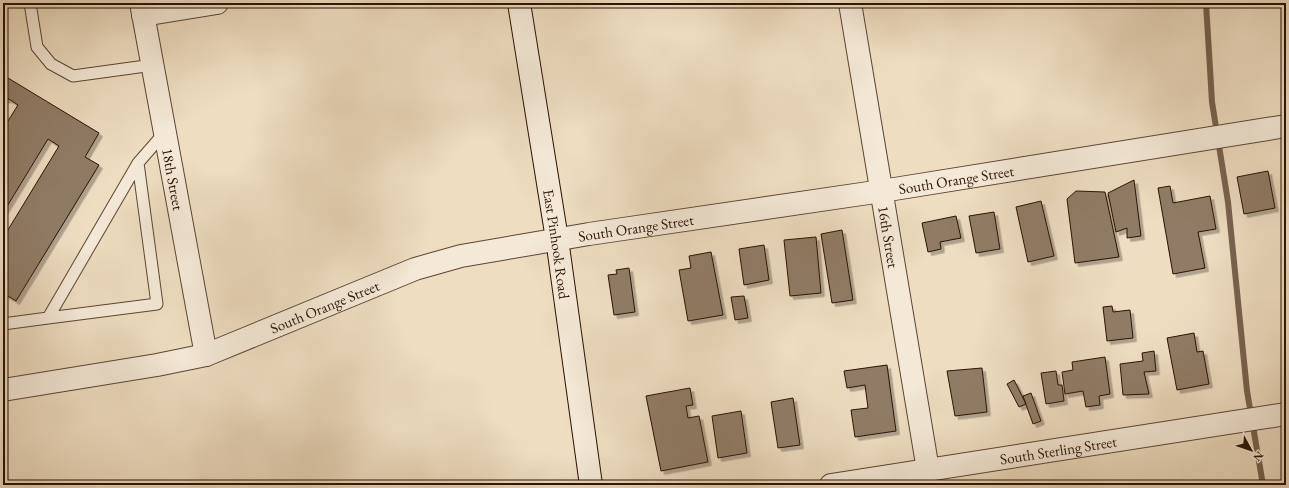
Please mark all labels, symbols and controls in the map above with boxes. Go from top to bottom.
street label: 18th Street [158,146,189,212]
street label: South Orange Street [897,160,1016,198]
street label: East Pinhook Road [540,188,575,300]
street label: 16th Street [874,204,904,270]
street label: South Orange Street [577,209,695,245]
street label: South Orange Street [267,275,382,337]
north arrow [1231,430,1271,470]
street label: South Sterling Street [998,431,1118,468]
text: N [1250,449,1267,464]

